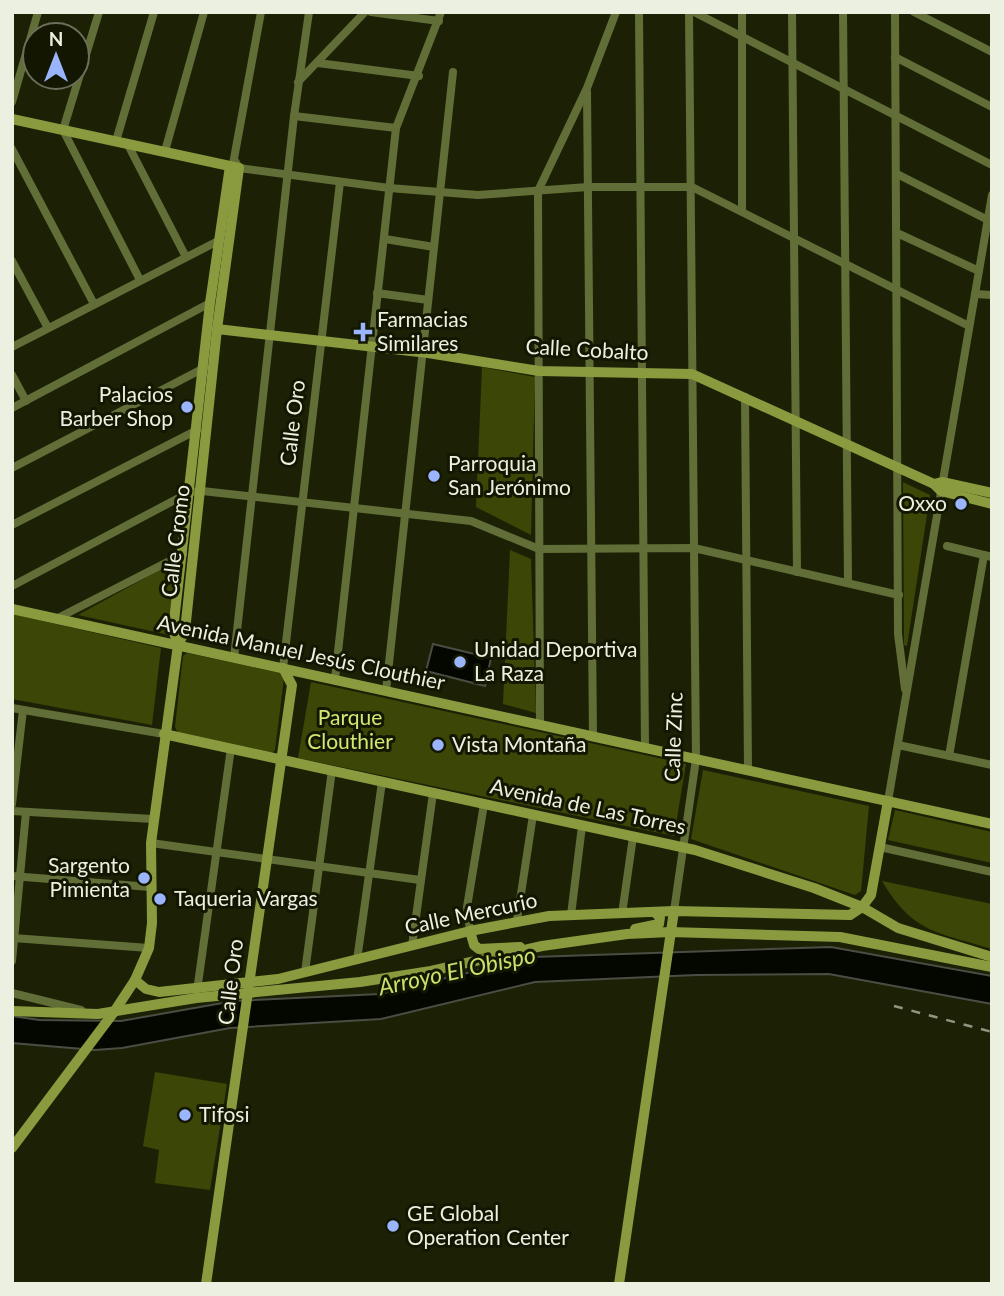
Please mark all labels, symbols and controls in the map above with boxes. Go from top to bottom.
north arrow [21,21,91,91]
text: N [49,27,63,50]
place label: Farmacias Similares [377,306,468,355]
marker: Farmacias Similares [355,324,371,340]
street label: Calle Cobalto [525,333,649,364]
street label: Calle Oro [274,378,309,467]
place label: Palacios Barber Shop [59,381,173,430]
marker: Palacios Barber Shop [179,399,195,415]
place label: Parroquia San Jerónimo [448,450,571,499]
marker: Parroquia San Jerónimo [426,468,442,484]
street label: Calle Cromo [155,483,194,598]
place label: Oxxo [898,490,947,515]
marker: Oxxo [953,496,969,512]
street label: Avenida Manuel Jesús Clouthier [155,609,448,694]
place label: Unidad Deportiva La Raza [474,636,637,685]
marker: Unidad Deportiva La Raza [452,654,468,670]
street label: Calle Zinc [658,691,687,782]
park label: Parque Clouthier [307,704,393,753]
place label: Vista Montaña [452,731,586,756]
marker: Vista Montaña [430,737,446,753]
street label: Avenida de Las Torres [488,773,688,838]
place label: Sargento Pimienta [48,852,130,901]
marker: Sargento Pimienta [136,870,152,886]
place label: Taqueria Vargas [174,885,318,910]
street label: Calle Mercurio [402,886,539,939]
marker: Taqueria Vargas [152,891,168,907]
street label: Calle Oro [212,937,247,1026]
water label: Arroyo El Obispo [375,940,538,1001]
place label: Tifosi [199,1101,249,1126]
marker: Tifosi [177,1107,193,1123]
place label: GE Global Operation Center [407,1200,569,1249]
marker: GE Global Operation Center [385,1218,401,1234]

